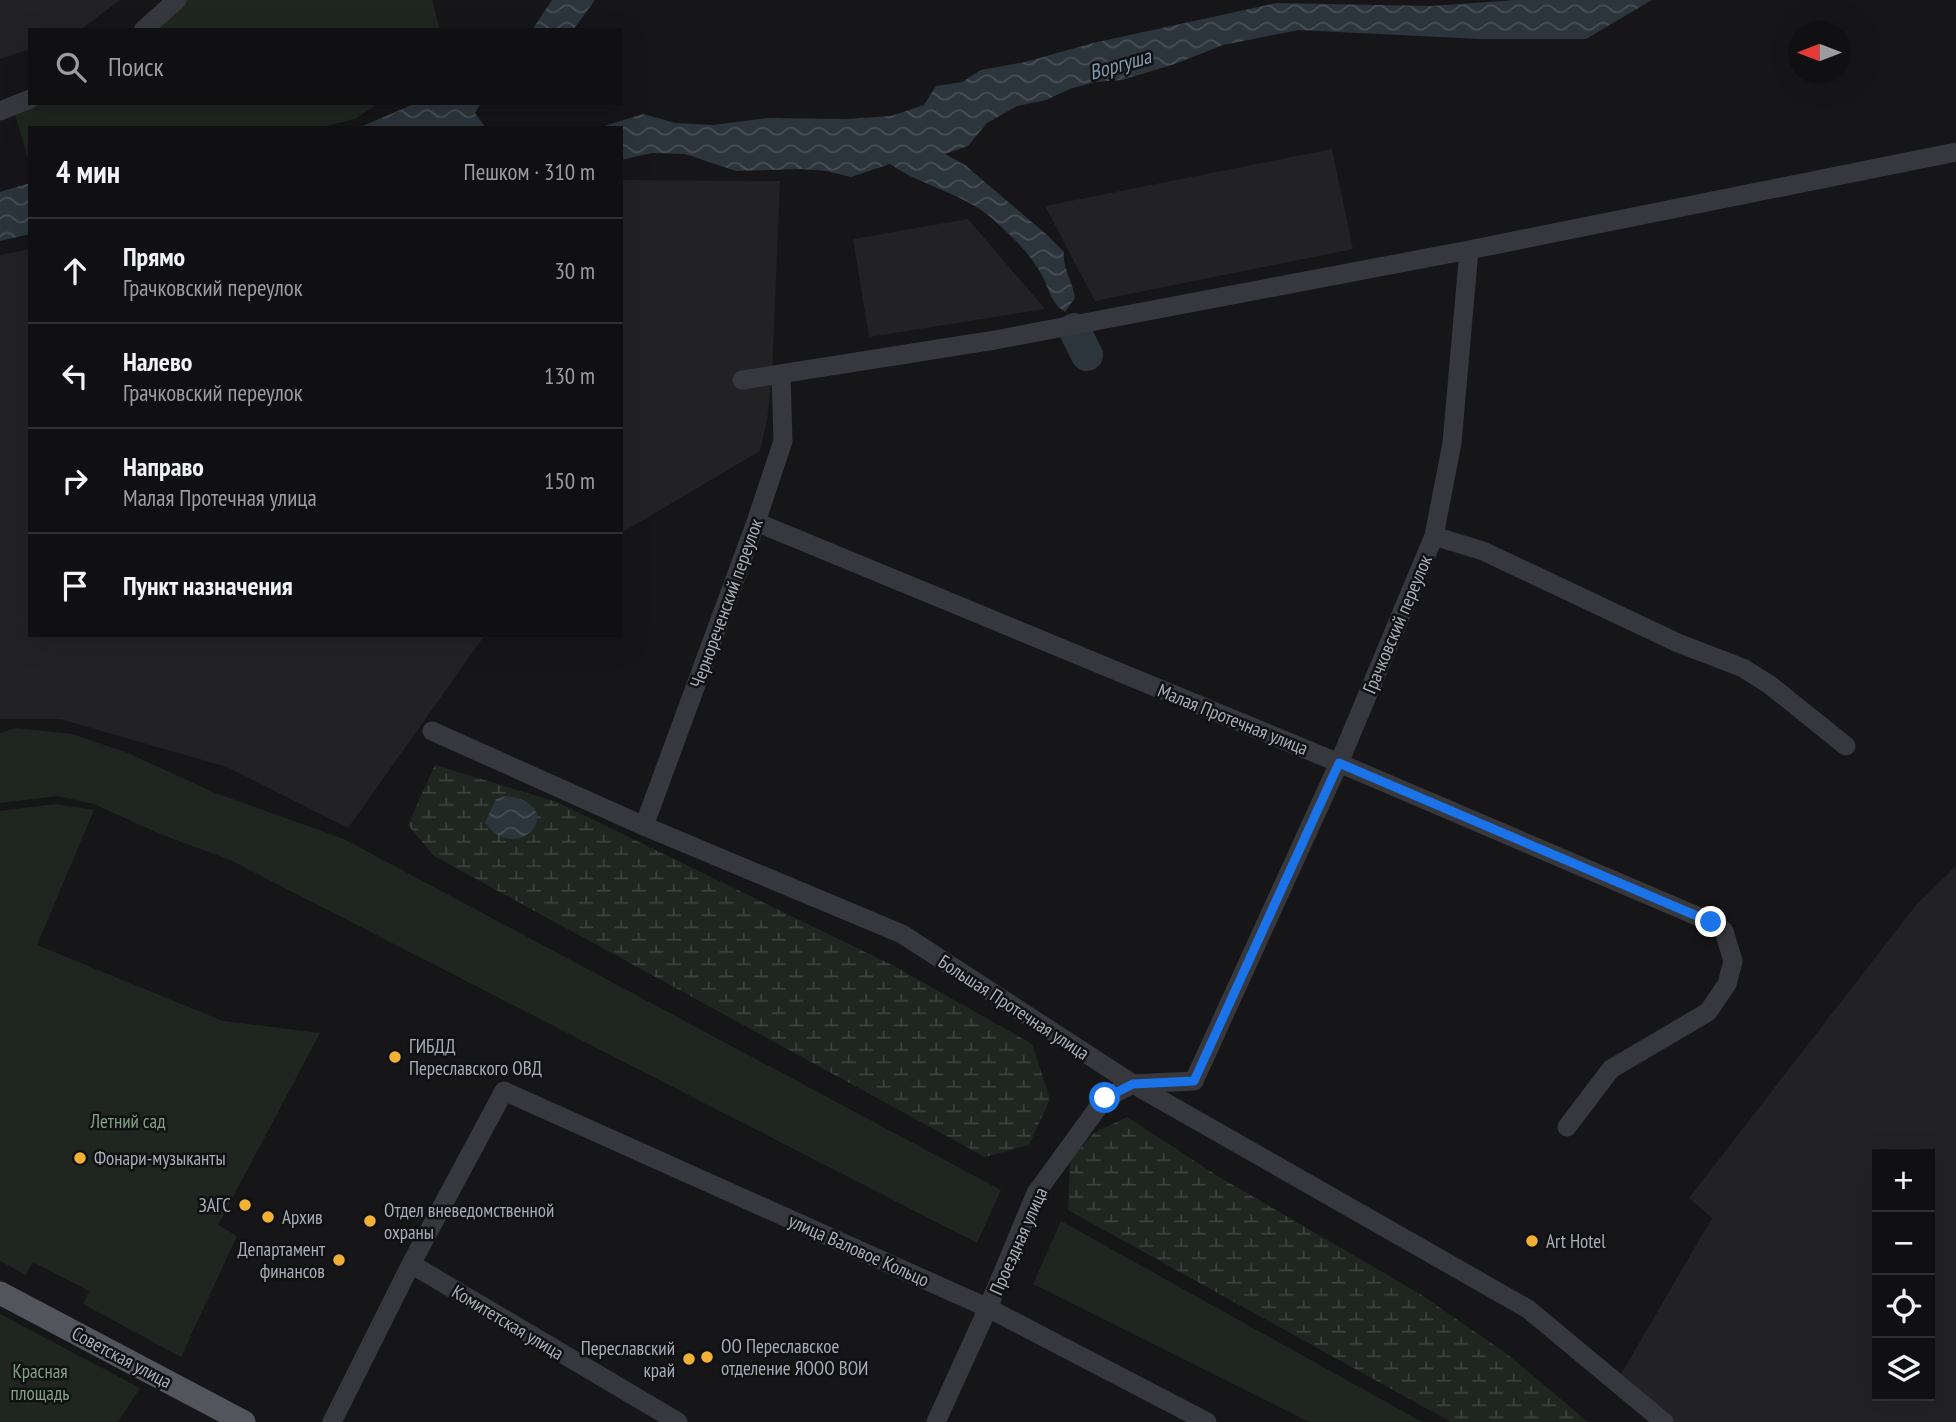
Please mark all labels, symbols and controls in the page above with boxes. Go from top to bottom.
north arrow [1788,21,1851,84]
search box [28,28,623,105]
water label: Воргуша [1086,42,1156,86]
icon: search [52,48,90,86]
text: Поиск [108,50,164,83]
text: 4 мин [56,152,120,191]
text: Пешком · 310 m [464,157,595,186]
text: Прямо [123,240,185,273]
icon: ahead [56,252,94,290]
text: 30 m [554,256,595,285]
text: Грачковский переулок [123,273,303,302]
text: Налево [123,345,192,378]
icon: left [56,357,94,395]
text: 130 m [544,361,595,390]
text: Грачковский переулок [123,378,303,407]
text: Направо [123,450,204,483]
icon: right [56,462,94,500]
text: 150 m [544,466,595,495]
text: Малая Протечная улица [123,483,317,512]
street label: Чернореченский переулок [684,514,768,691]
street label: Грачковский переулок [1357,550,1437,697]
icon: arrive [56,567,94,605]
text: Пункт назначения [123,569,293,602]
street label: Малая Протечная улица [1154,678,1312,760]
route end [1695,906,1726,937]
street label: Большая Протечная улица [934,949,1094,1065]
place label: ГИБДД Переславского ОВД [409,1034,542,1080]
marker: ГИБДД Переславского ОВД [387,1049,403,1065]
route start [1089,1082,1120,1113]
park label: Летний сад [89,1109,166,1133]
place label: Фонари-музыканты [94,1146,226,1170]
map controls [1872,1149,1935,1401]
button: + [1872,1149,1935,1212]
marker: Фонари-музыканты [72,1150,88,1166]
street label: Проездная улица [984,1183,1052,1299]
place label: ЗАГС [199,1193,231,1217]
marker: ЗАГС [237,1197,253,1213]
place label: Отдел вневедомственной охраны [384,1198,554,1244]
place label: Архив [282,1205,323,1229]
street label: улица Валовое Кольцо [785,1208,933,1292]
marker: Архив [260,1209,276,1225]
button: − [1872,1212,1935,1275]
marker: Отдел вневедомственной охраны [362,1213,378,1229]
place label: Art Hotel [1546,1229,1606,1253]
marker: Art Hotel [1524,1233,1540,1249]
place label: Департамент финансов [238,1237,326,1283]
marker: Департамент финансов [331,1252,347,1268]
button: locate [1872,1275,1935,1338]
street label: Комитетская улица [448,1279,568,1365]
street label: Советская улица [68,1321,176,1393]
place label: ОО Переславское отделение ЯООО ВОИ [721,1334,868,1380]
place label: Переславский край [581,1336,675,1382]
button: layers [1872,1338,1935,1401]
marker: ОО Переславское отделение ЯООО ВОИ [699,1349,715,1365]
marker: Переславский край [681,1351,697,1367]
park label: Красная площадь [11,1359,69,1405]

